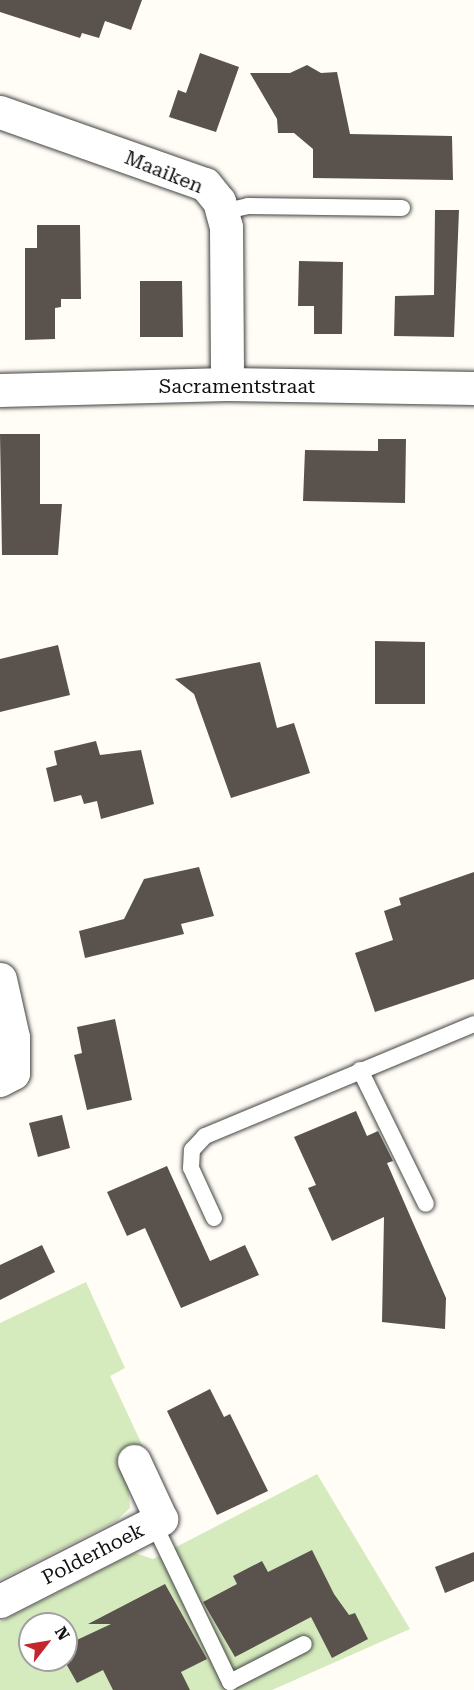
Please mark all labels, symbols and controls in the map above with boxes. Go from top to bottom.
street label: Maaiken [121,145,207,199]
street label: Sacramentstraat [159,374,315,398]
street label: Polderhoek [38,1518,148,1590]
north arrow [18,1612,78,1672]
text: N [51,1623,73,1644]

